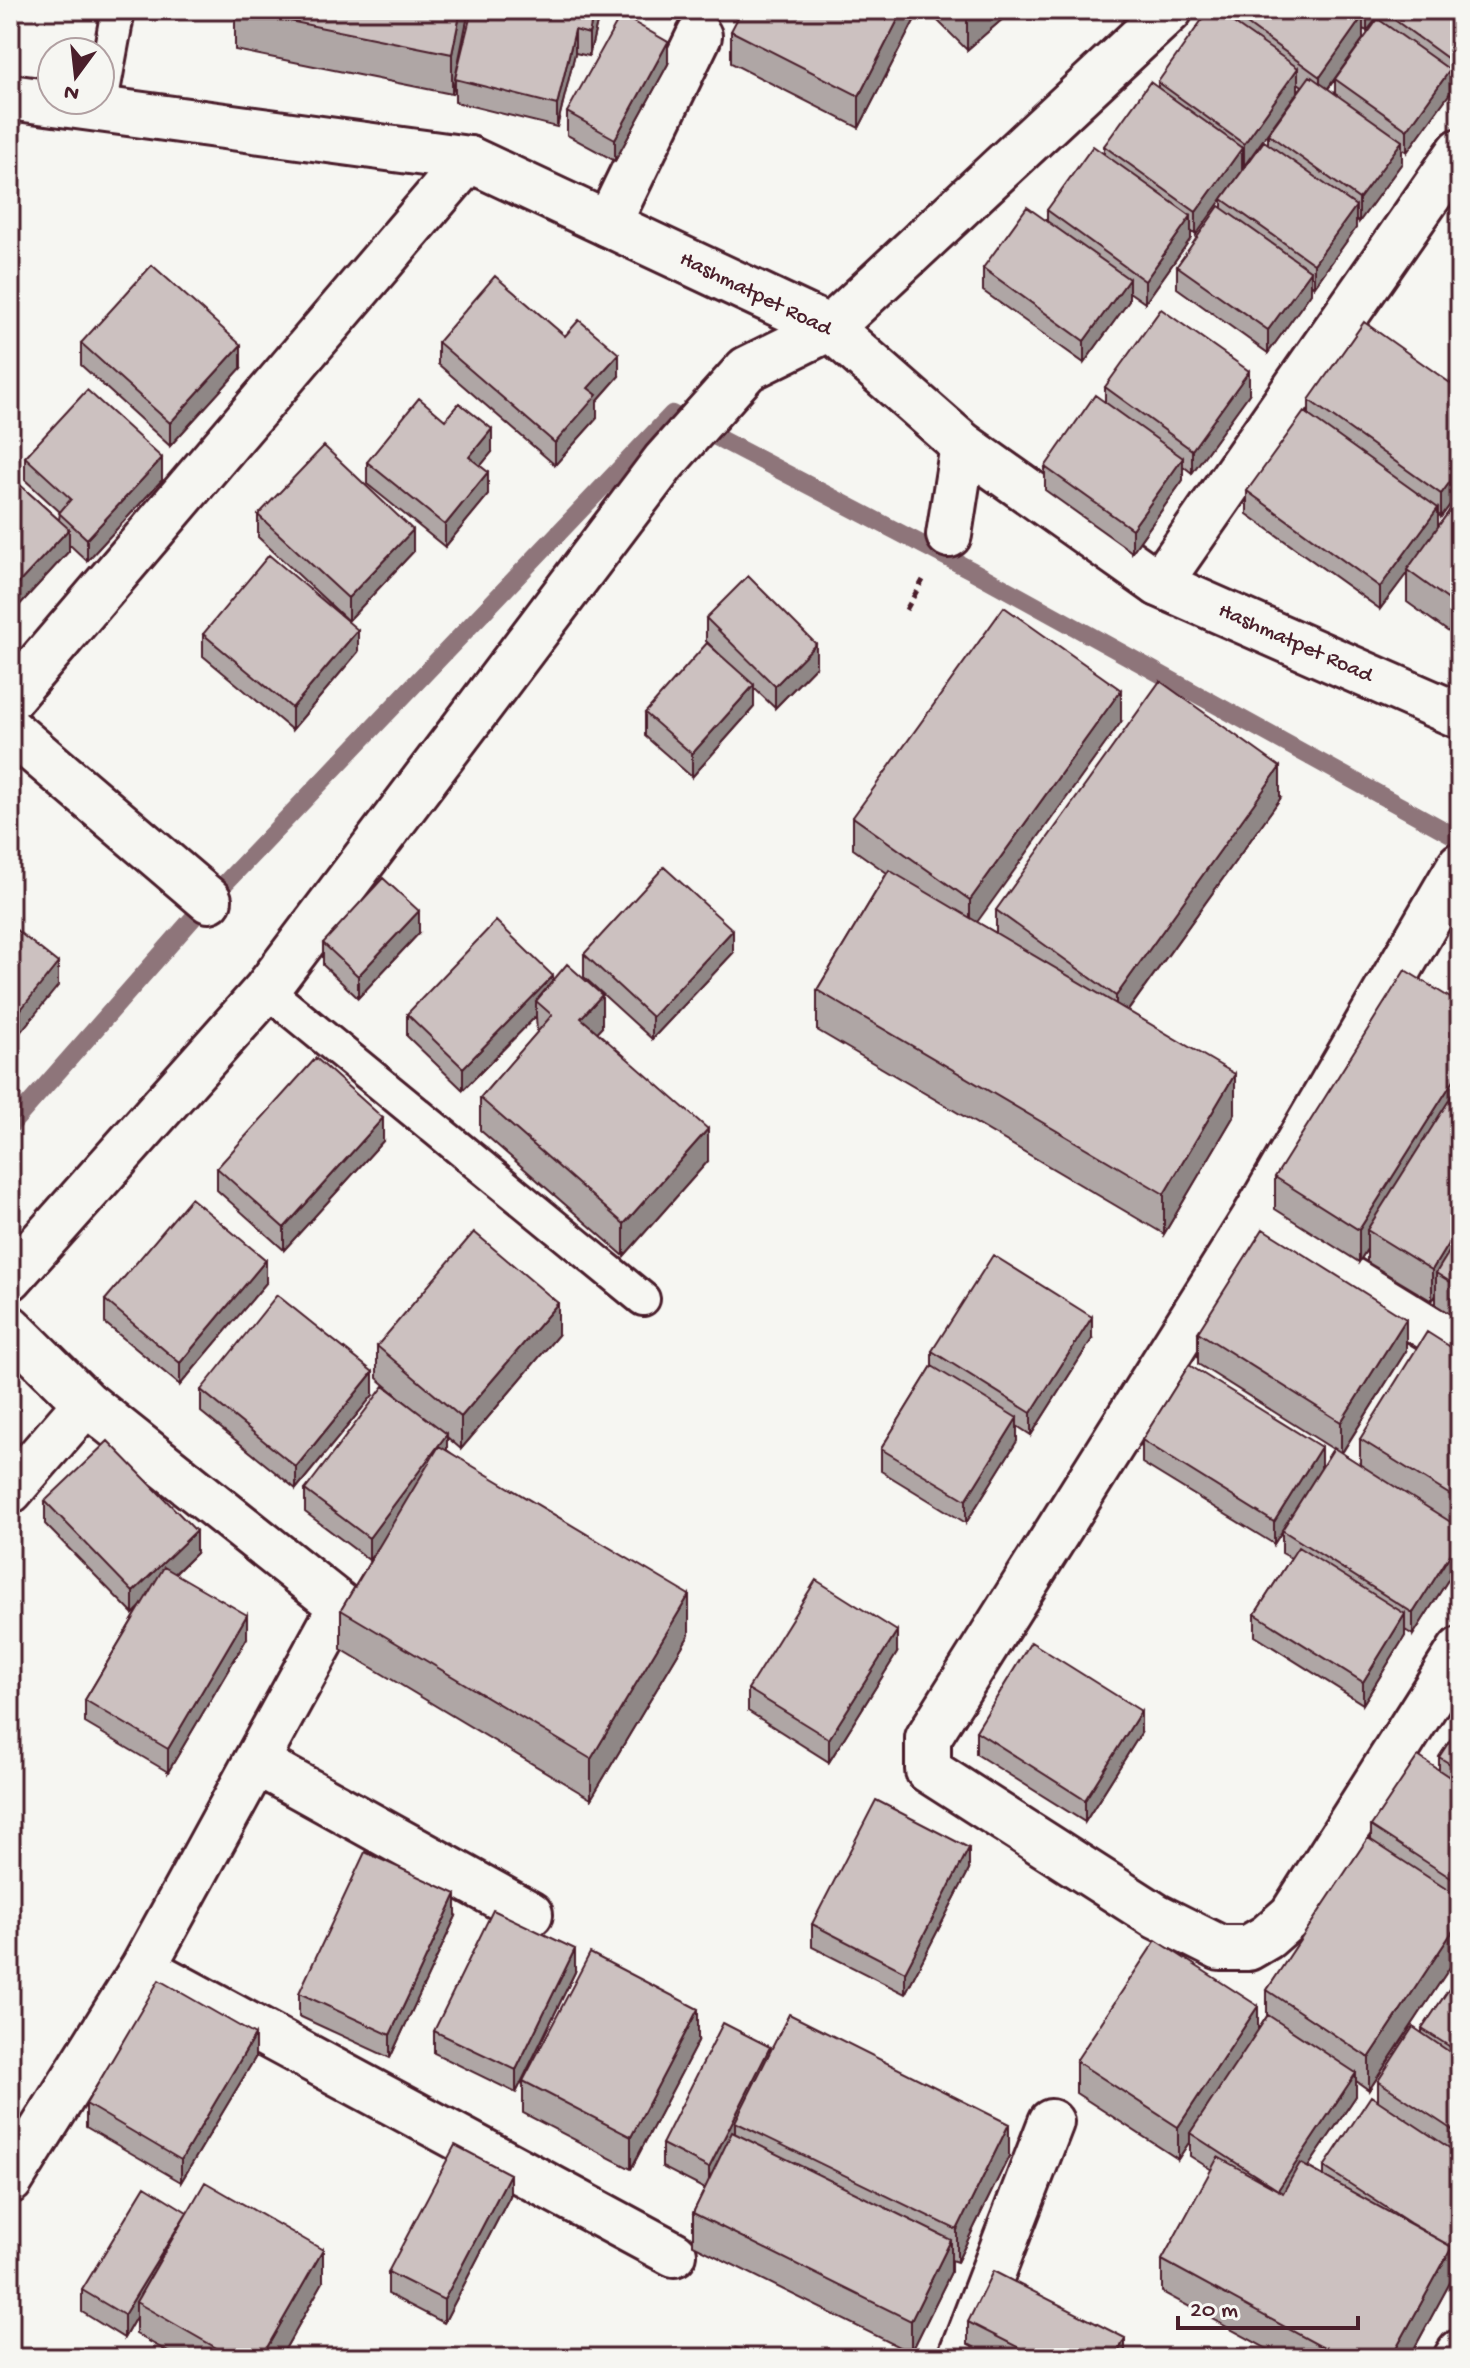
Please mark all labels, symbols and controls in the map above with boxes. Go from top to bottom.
north arrow [36,36,116,116]
text: N [62,77,82,106]
street label: Hashmatpet Road [675,247,837,344]
street label: Hashmatpet Road [1214,598,1378,690]
scale bar [1178,2280,1358,2330]
text: 20 m [1190,2297,1238,2326]

